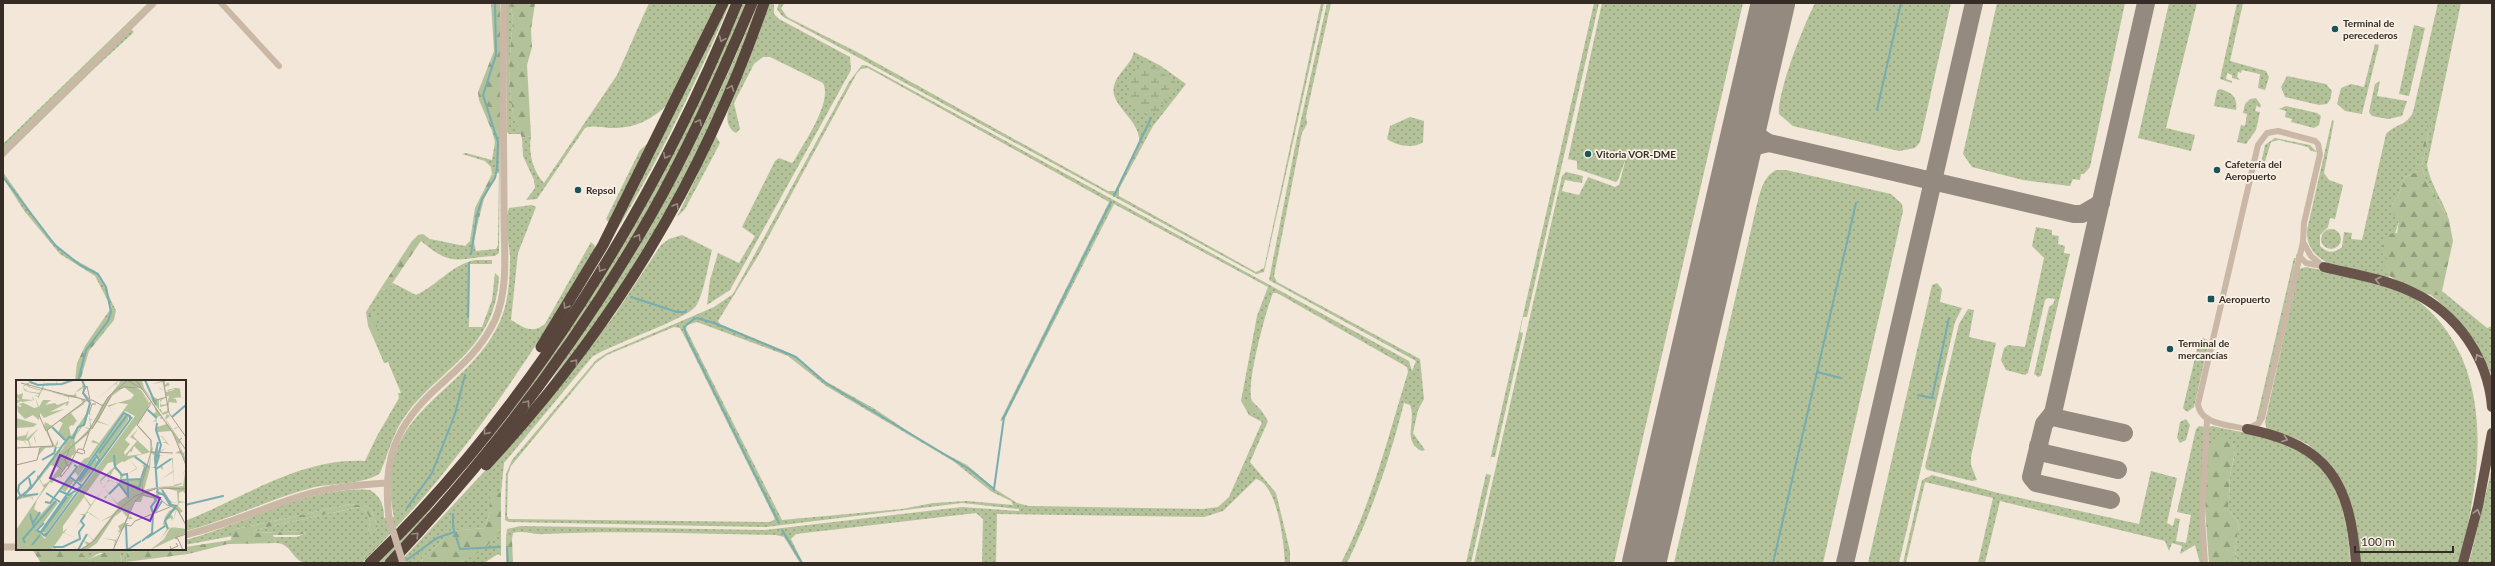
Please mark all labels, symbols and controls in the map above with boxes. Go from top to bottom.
place label: Terminal de perecederos [2343,17,2398,41]
marker: Terminal de perecederos [2330,24,2340,34]
one-way arrow [719,35,727,43]
one-way arrow [727,85,735,92]
one-way arrow [694,119,702,126]
place label: Vitoria VOR-DME [1595,148,1676,160]
marker: Vitoria VOR-DME [1583,149,1593,159]
one-way arrow [663,152,671,160]
place label: Cafetería del Aeropuerto [2224,158,2282,182]
marker: Cafetería del Aeropuerto [2212,165,2222,175]
place label: Repsol [586,184,616,196]
marker: Repsol [573,185,583,195]
one-way arrow [671,203,678,210]
one-way arrow [633,234,640,241]
one-way arrow [599,265,606,272]
one-way arrow [2375,276,2382,285]
place label: Aeropuerto [2218,293,2271,305]
marker: Aeropuerto [2206,294,2216,304]
one-way arrow [563,302,571,309]
place label: Terminal de mercancías [2178,337,2230,361]
marker: Terminal de mercancías [2165,344,2175,354]
one-way arrow [2475,354,2483,361]
one-way arrow [570,359,577,366]
inset map [16,380,186,550]
one-way arrow [522,401,529,408]
one-way arrow [483,428,490,435]
one-way arrow [2281,434,2288,442]
one-way arrow [2472,509,2480,515]
scale bar [2355,528,2453,554]
one-way arrow [412,532,419,540]
text: 100 m [2361,534,2395,549]

